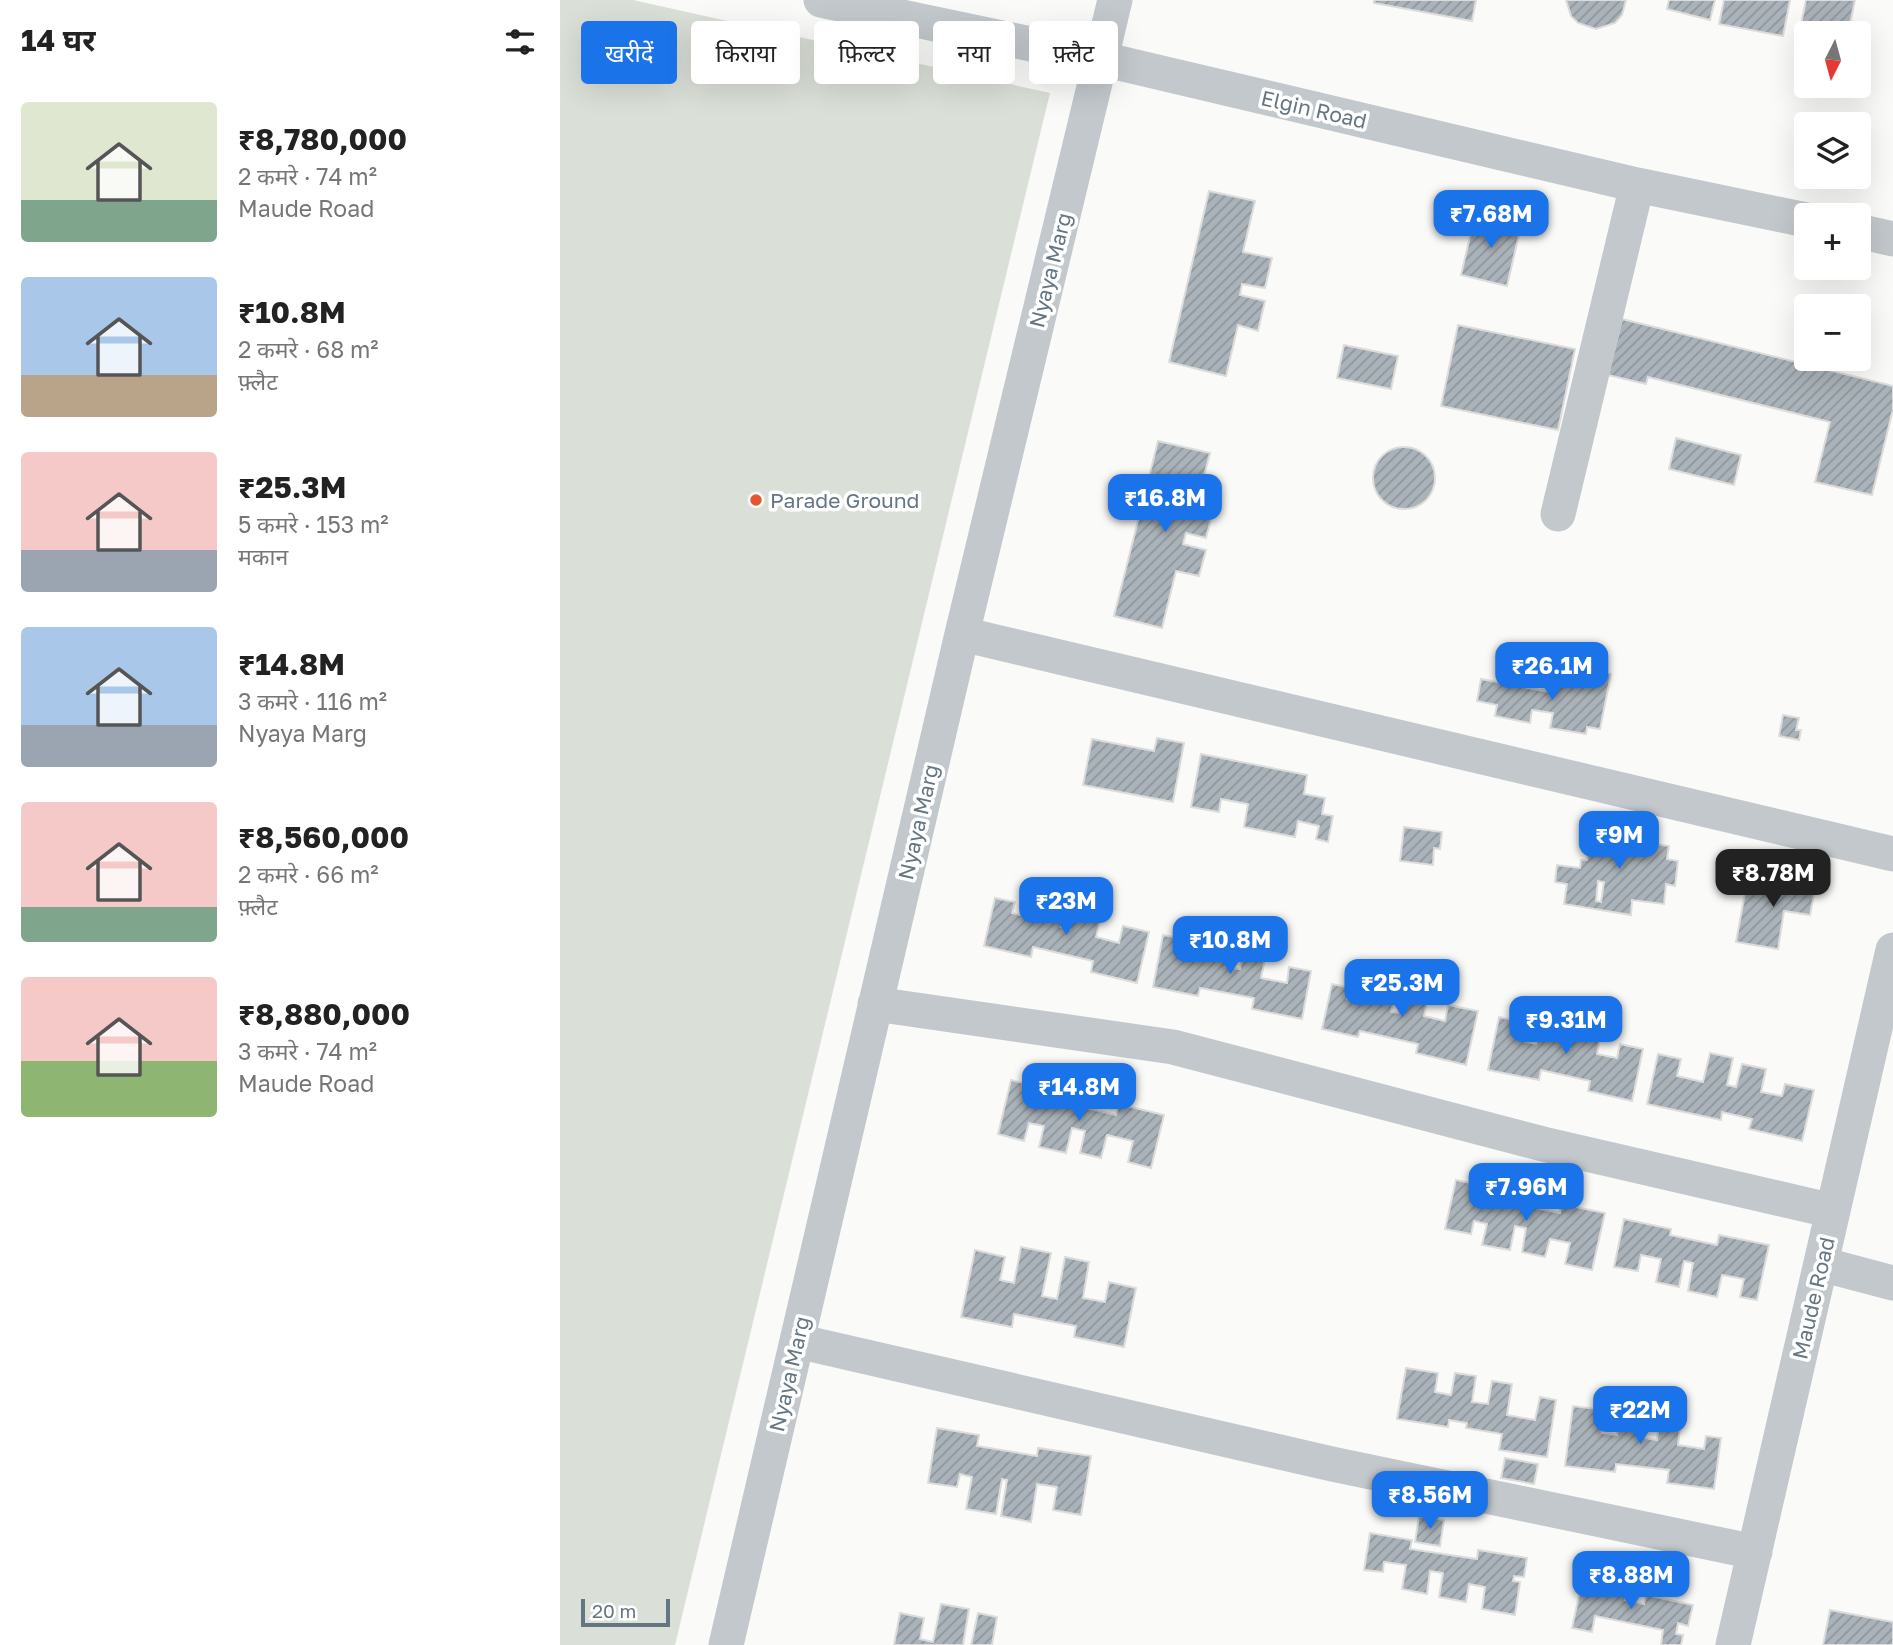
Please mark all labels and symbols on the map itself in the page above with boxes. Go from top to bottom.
north arrow [1794,21,1871,98]
street label: Elgin Road [1259,84,1369,134]
pin: ₹7.68M [1434,190,1548,250]
street label: Nyaya Marg [1023,210,1077,330]
pin: ₹16.8M [1108,475,1222,534]
place label: Parade Ground [770,487,920,513]
marker: Parade Ground [748,492,764,508]
pin: ₹26.1M [1495,642,1609,702]
street label: Nyaya Marg [892,762,944,882]
pin: ₹9M [1585,812,1653,871]
pin: ₹8.78M [1716,850,1830,909]
pin: ₹23M [1025,878,1107,937]
pin: ₹10.8M [1173,916,1287,976]
pin: ₹25.3M [1345,960,1459,1019]
pin: ₹9.31M [1509,996,1623,1056]
pin: ₹14.8M [1022,1064,1136,1123]
pin: ₹7.96M [1469,1164,1583,1223]
street label: Maude Road [1786,1234,1840,1362]
street label: Nyaya Marg [763,1314,815,1434]
pin: ₹22M [1599,1386,1681,1446]
pin: ₹8.56M [1373,1472,1487,1531]
pin: ₹8.88M [1574,1552,1688,1611]
scale bar [581,1596,670,1628]

